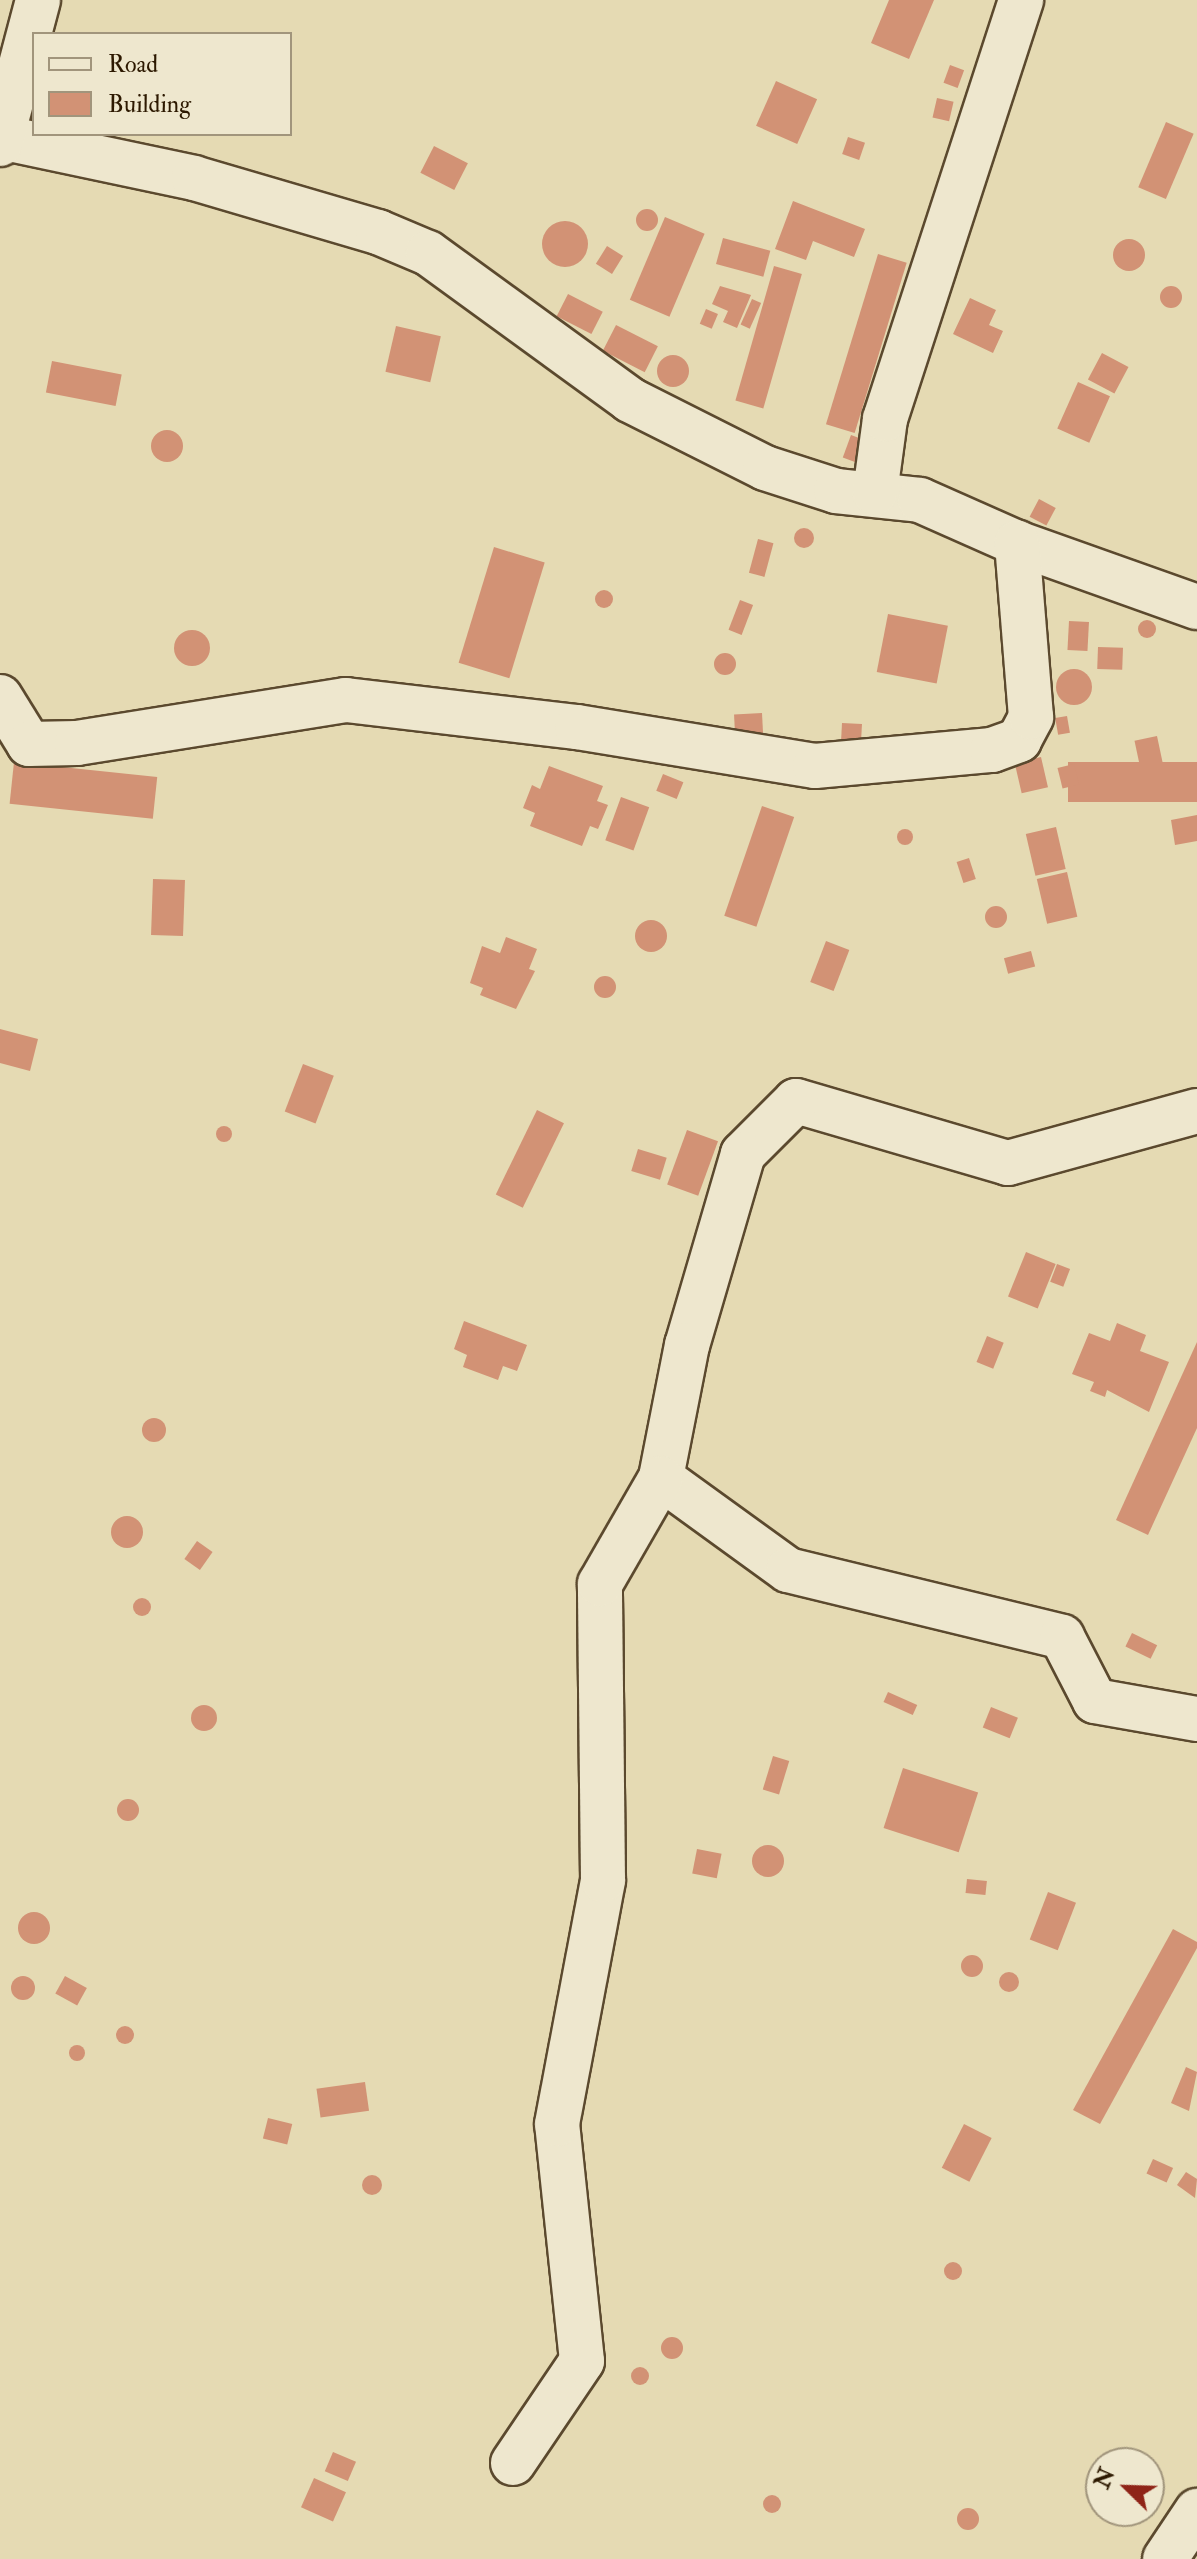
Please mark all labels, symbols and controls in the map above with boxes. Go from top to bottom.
legend [32,32,292,136]
text: Road [108,49,158,80]
text: Building [108,89,191,120]
north arrow [1085,2447,1165,2527]
text: N [1088,2464,1121,2493]

